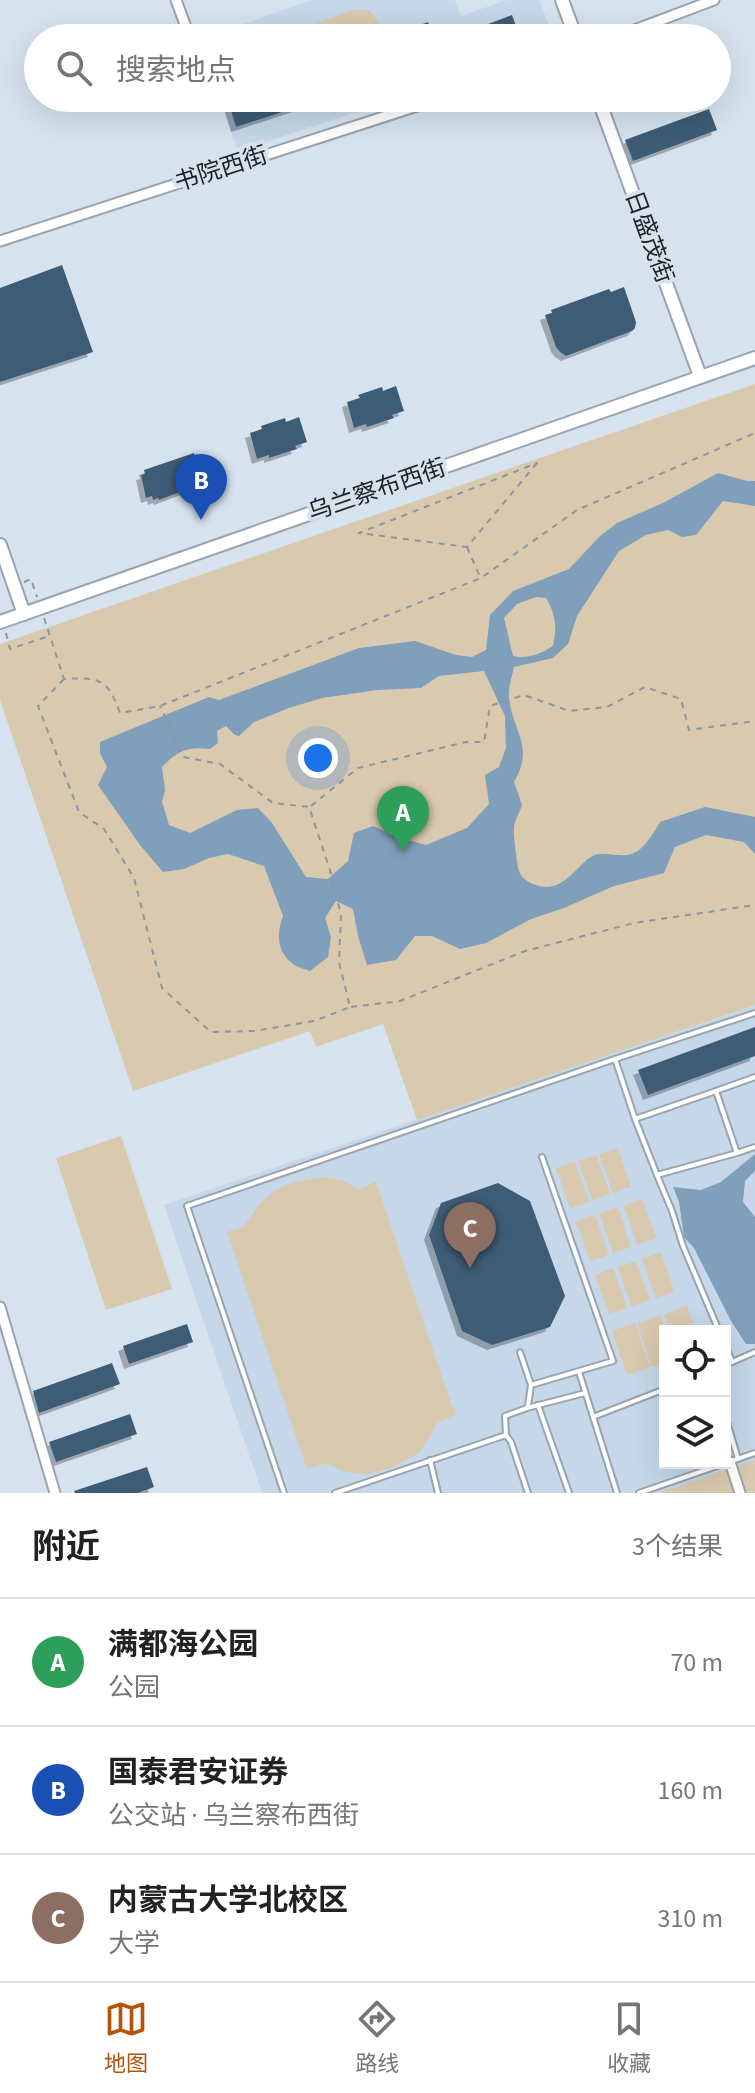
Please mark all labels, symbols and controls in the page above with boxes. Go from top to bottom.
search box [24,24,731,112]
icon: search [52,46,96,90]
text: 搜索地点 [116,49,236,92]
street label: 书院西街 [170,138,272,200]
street label: 日盛茂街 [616,186,682,288]
street label: 乌兰察布西街 [303,450,451,530]
pin: B [175,454,227,520]
your location [298,738,338,778]
pin: A [377,786,429,852]
pin: C [444,1202,496,1268]
map controls [659,1325,731,1469]
button: locate [659,1325,731,1397]
button: layers [659,1397,731,1469]
text: 附近 [32,1523,100,1572]
text: 3个结果 [632,1528,723,1565]
text: 满都海公园 [108,1623,258,1666]
text: A [51,1644,65,1681]
text: 70 m [670,1644,723,1681]
text: 公园 [108,1669,160,1706]
text: 国泰君安证券 [108,1751,288,1794]
text: B [50,1772,66,1809]
text: 160 m [657,1772,723,1809]
text: 公交站 · 乌兰察布西街 [108,1797,359,1834]
text: 内蒙古大学北校区 [108,1879,348,1922]
text: C [50,1900,66,1937]
text: 310 m [657,1900,723,1937]
text: 大学 [108,1925,160,1962]
tab: 地图 [104,1997,148,2080]
tab: 路线 [355,1997,399,2080]
tab: 收藏 [607,1997,651,2080]

